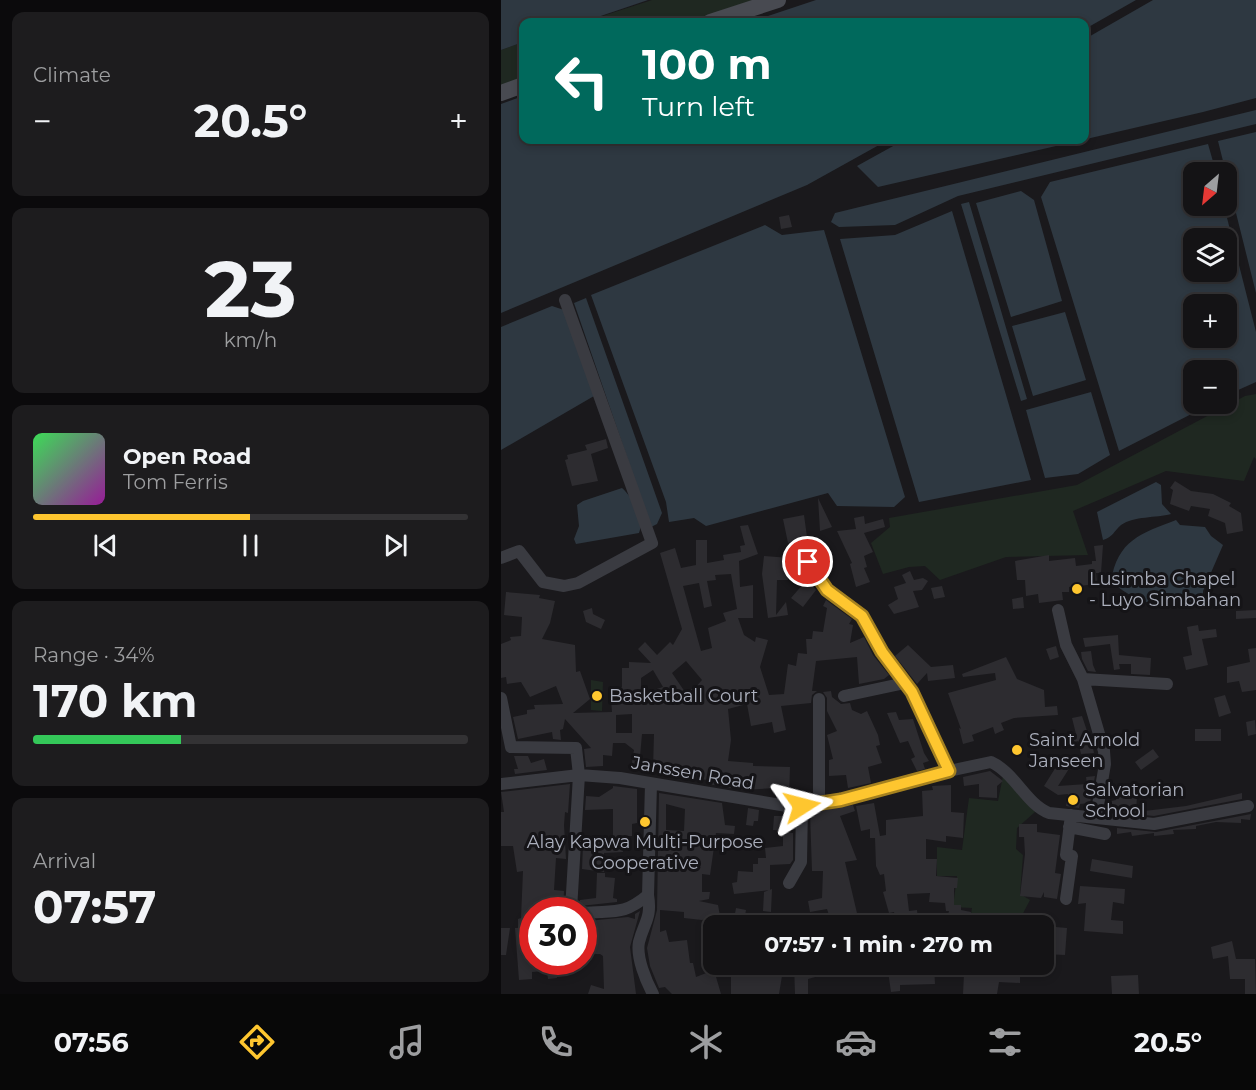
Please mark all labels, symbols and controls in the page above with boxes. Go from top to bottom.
text: 100 m [642,38,771,90]
icon: left [543,42,621,120]
text: Climate [33,63,111,87]
text: Turn left [642,90,755,123]
text: 20.5° [194,93,307,148]
text: − [33,101,52,141]
text: + [449,101,468,141]
north arrow [1183,162,1237,216]
map controls [1183,162,1237,414]
button: layers [1183,228,1237,282]
text: 23 [204,241,297,337]
button: + [1183,294,1237,348]
text: km/h [224,328,277,352]
button: − [1183,360,1237,414]
text: Open Road [123,443,251,470]
text: Tom Ferris [123,470,228,494]
icon: previous [89,529,122,562]
icon: pause [234,529,267,562]
icon: next [379,529,412,562]
pin [782,536,833,587]
icon: arrive [791,545,824,578]
place label: Lusimba Chapel - Luyo Simbahan [1089,568,1241,611]
marker: Lusimba Chapel - Luyo Simbahan [1070,582,1084,596]
text: Range · 34% [33,643,154,667]
text: 170 km [33,673,197,728]
place label: Basketball Court [609,685,758,707]
marker: Basketball Court [590,689,604,703]
place label: Saint Arnold Janseen [1028,729,1140,772]
marker: Saint Arnold Janseen [1010,743,1024,757]
street label: Janssen Road [629,751,756,795]
position arrow [770,774,834,838]
place label: Salvatorian School [1085,779,1185,822]
marker: Salvatorian School [1066,793,1080,807]
marker: Alay Kapwa Multi-Purpose Cooperative [638,815,652,829]
place label: Alay Kapwa Multi-Purpose Cooperative [527,831,763,874]
text: Arrival [33,849,96,873]
text: 07:57 [33,879,156,934]
speed limit sign: 30 [519,897,597,975]
text: 07:57 · 1 min · 270 m [764,931,993,958]
icon: directions [236,1021,278,1063]
icon: music [386,1021,428,1063]
icon: phone [535,1021,577,1063]
icon: climate [685,1021,727,1063]
icon: car [835,1021,877,1063]
icon: filters [984,1021,1026,1063]
text: 07:56 [54,1026,129,1059]
text: 20.5° [1134,1026,1202,1059]

